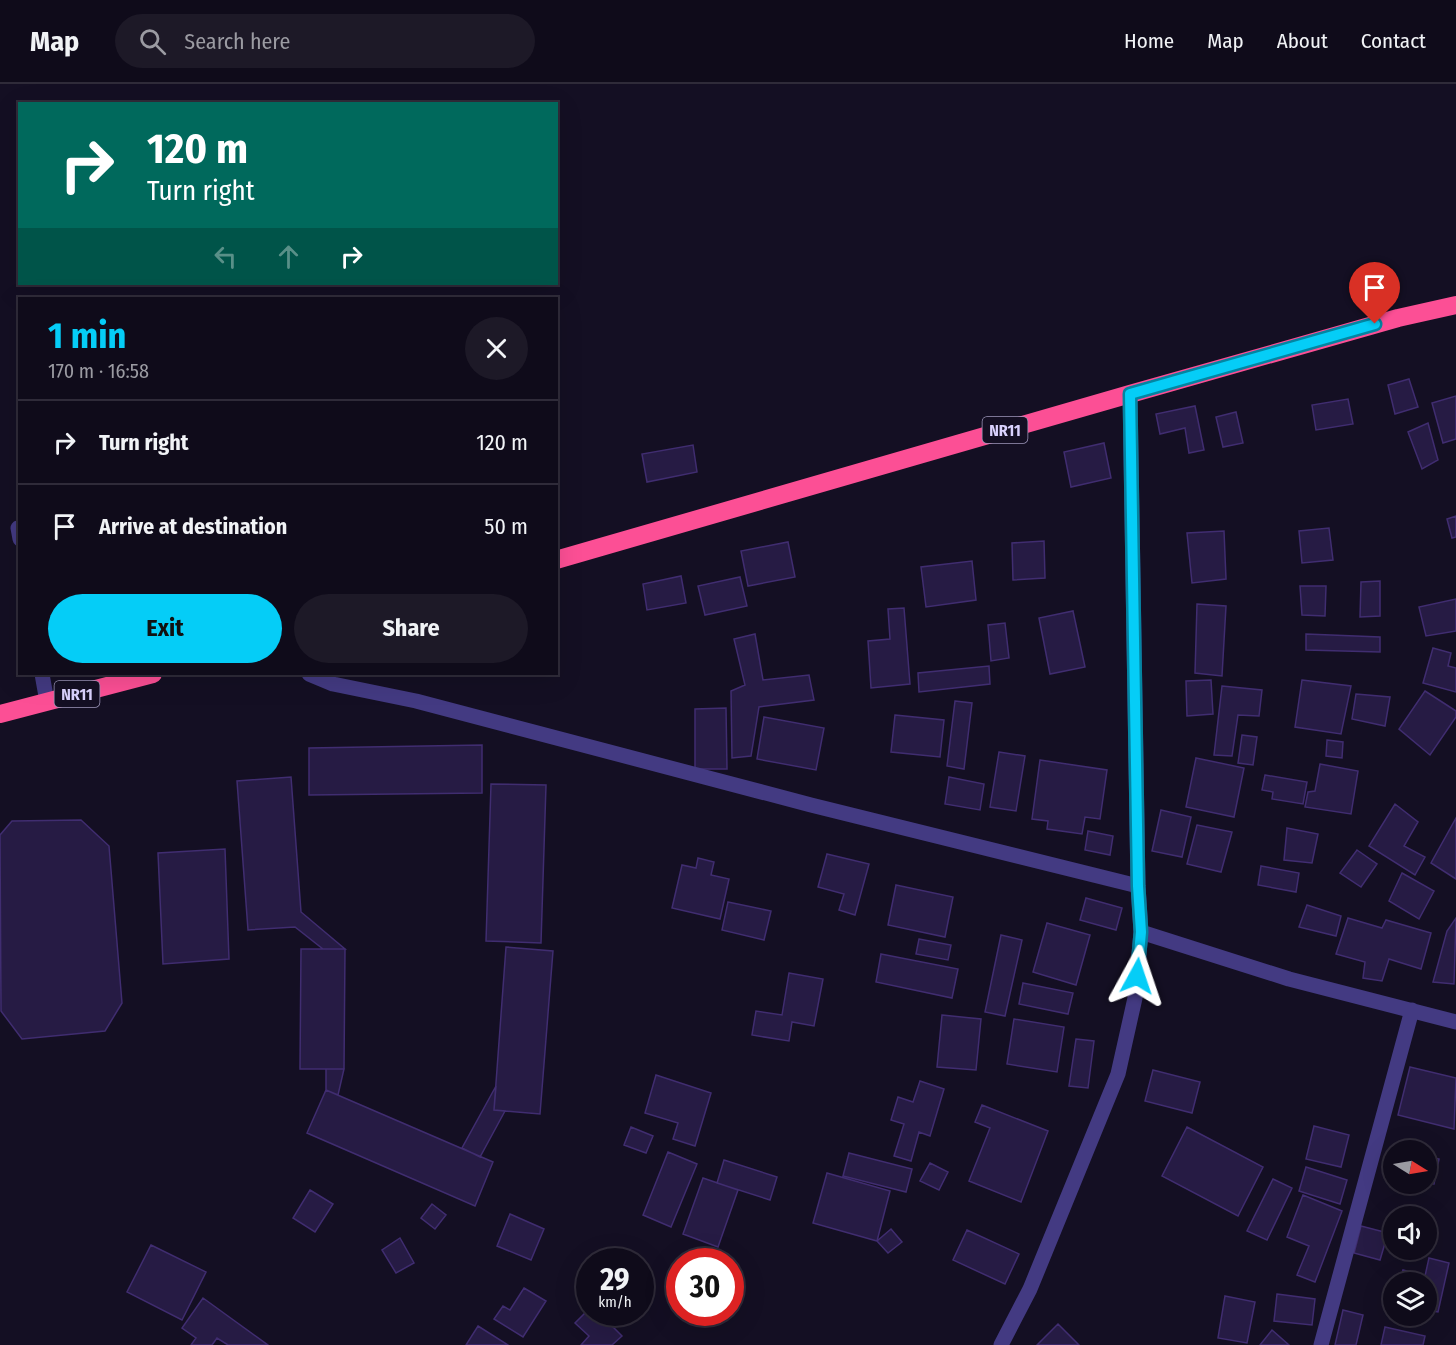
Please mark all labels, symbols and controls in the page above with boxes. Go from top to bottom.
search box [115,14,535,68]
text: Map [30,25,79,58]
icon: search [136,25,169,58]
text: Search here [184,28,290,55]
text: Home [1124,28,1174,54]
text: Map [1207,28,1244,54]
text: About [1277,28,1328,54]
text: Contact [1361,28,1426,54]
text: 120 m [147,124,248,174]
icon: right [48,126,126,204]
text: Turn right [147,175,255,207]
icon: left [209,240,242,273]
icon: ahead [272,240,305,273]
icon: right [335,240,368,273]
pin [1349,262,1400,324]
icon: arrive [1358,271,1391,304]
text: 1 min [48,314,126,358]
button: close [465,317,528,380]
text: 170 m · 16:58 [48,359,149,383]
road number: NR11 [982,417,1028,443]
icon: right [48,426,81,459]
text: Turn right [99,429,188,456]
text: 120 m [476,429,528,456]
icon: arrive [48,510,81,543]
text: Arrive at destination [99,513,287,540]
text: 50 m [484,513,528,540]
button: Exit [48,594,282,663]
button: Share [294,594,528,663]
road number: NR11 [54,681,100,707]
position arrow [1105,944,1169,1008]
north arrow [1383,1140,1437,1194]
map controls [1383,1140,1437,1326]
button: sound [1383,1206,1437,1260]
speed limit sign: 30 [666,1248,744,1326]
text: 29 [600,1262,630,1298]
button: layers [1383,1272,1437,1326]
text: km/h [598,1293,632,1311]

